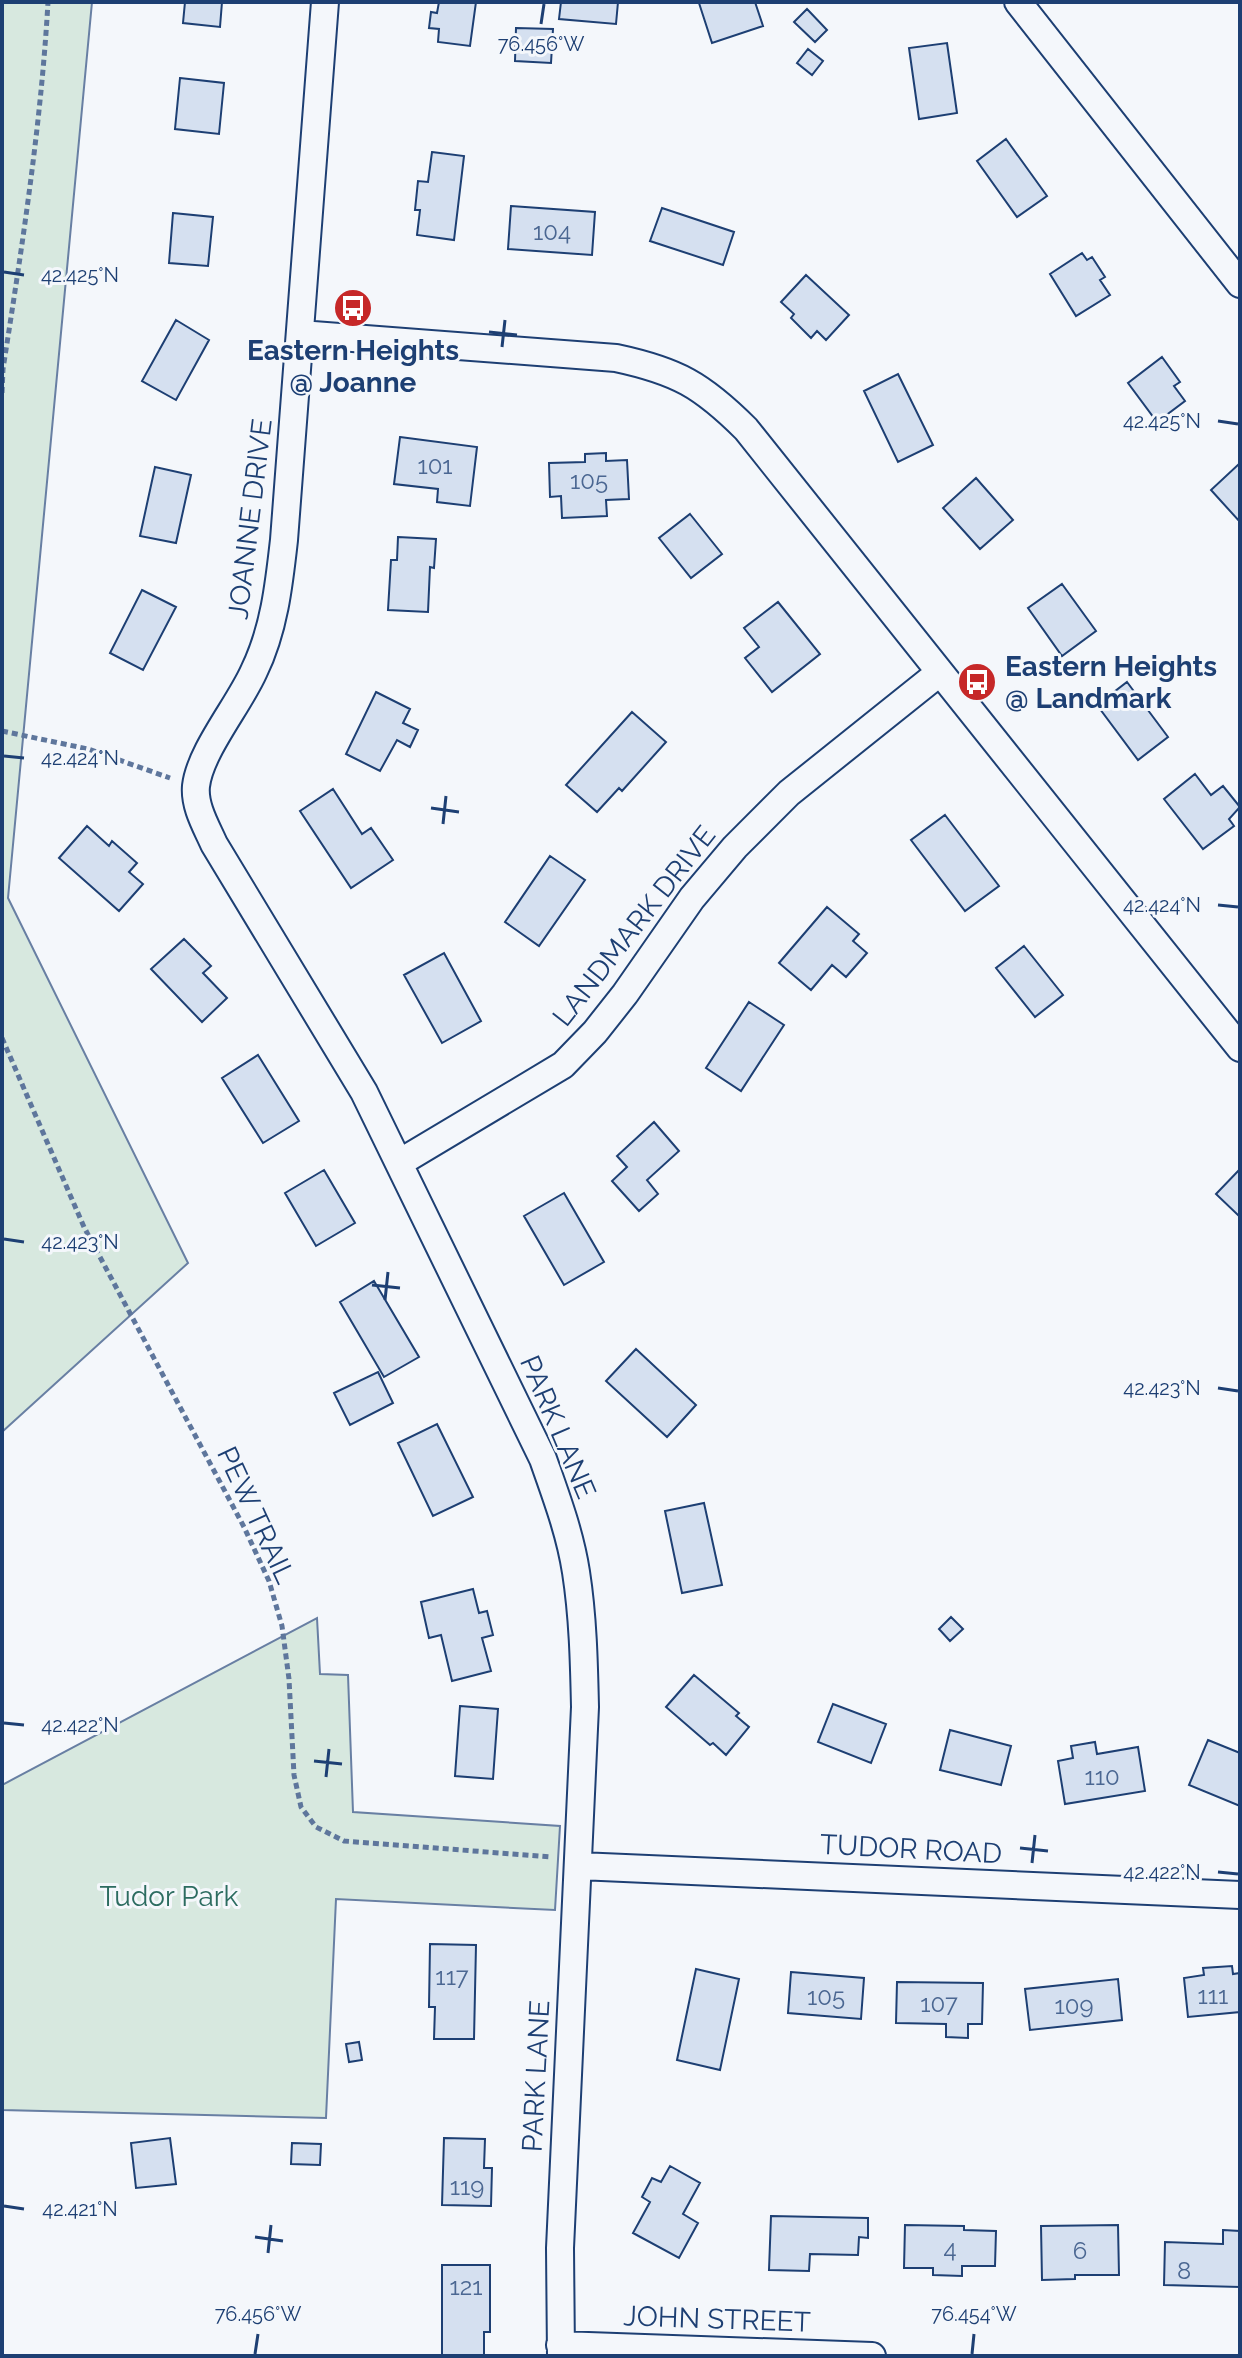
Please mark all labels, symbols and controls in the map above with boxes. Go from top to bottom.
text: 76.456°W [498,32,584,56]
house number: 104 [533,217,571,246]
text: 42.425°N [41,263,119,287]
bus stop icon: Eastern Heights @ Joanne [332,287,374,329]
place label: Eastern Heights @ Joanne [247,334,459,399]
text: 42.425°N [1123,409,1201,433]
street label: JOANNE DRIVE [221,417,279,621]
house number: 101 [417,451,453,480]
house number: 105 [570,466,608,495]
place label: Eastern Heights @ Landmark [1005,650,1217,715]
bus stop icon: Eastern Heights @ Landmark [956,661,998,703]
text: 42.424°N [41,746,119,770]
street label: LANDMARK DRIVE [546,819,722,1033]
text: 42.424°N [1123,893,1201,917]
text: 42.423°N [41,1230,119,1254]
street label: PARK LANE [513,1351,603,1503]
text: 42.423°N [1123,1376,1201,1400]
street label: PEW TRAIL [210,1442,302,1588]
text: 42.422°N [41,1713,119,1737]
house number: 110 [1084,1762,1120,1791]
street label: TUDOR ROAD [819,1828,1003,1870]
text: 42.422°N [1123,1860,1201,1884]
park label: Tudor Park [100,1880,239,1913]
house number: 117 [435,1962,469,1991]
house number: 111 [1198,1981,1228,2010]
house number: 105 [807,1982,845,2011]
house number: 107 [920,1989,958,2018]
house number: 109 [1054,1991,1094,2020]
street label: PARK LANE [516,1999,556,2153]
house number: 119 [450,2172,484,2201]
text: 42.421°N [42,2197,118,2221]
house number: 4 [943,2234,957,2263]
house number: 6 [1073,2236,1087,2265]
house number: 8 [1177,2256,1191,2285]
house number: 121 [449,2272,483,2301]
street label: JOHN STREET [623,2299,811,2339]
text: 76.456°W [215,2302,301,2326]
text: 76.454°W [931,2302,1017,2326]

